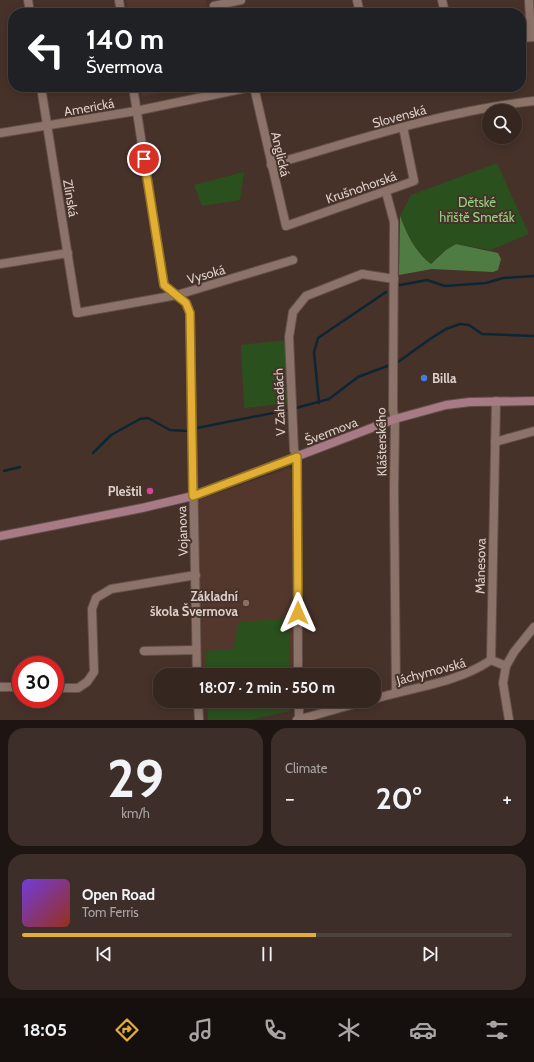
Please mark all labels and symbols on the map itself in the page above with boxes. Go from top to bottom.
street label: Americká [63,95,116,119]
street label: Slovenská [370,101,428,131]
street label: Anglická [268,130,294,179]
pin [127,142,161,176]
street label: Krušnohorská [324,167,399,207]
street label: Zlínská [60,178,82,219]
park label: Dětské hřiště Smeťák [439,194,515,225]
street label: Vysoká [185,261,228,287]
street label: V Zahradách [270,368,288,436]
place label: Billa [432,370,457,386]
marker: Billa [419,373,429,383]
street label: Klášterského [372,407,390,477]
street label: Švermova [302,412,360,448]
place label: Pleštil [108,483,143,499]
marker: Pleštil [145,486,155,496]
street label: Vojanova [173,505,192,556]
street label: Mánesova [472,537,488,594]
place label: Základní škola Švermova [150,588,239,619]
position arrow [277,592,319,634]
marker: Základní škola Švermova [241,598,251,608]
street label: Jáchymovská [394,654,468,688]
speed limit sign: 30 [12,656,64,708]

